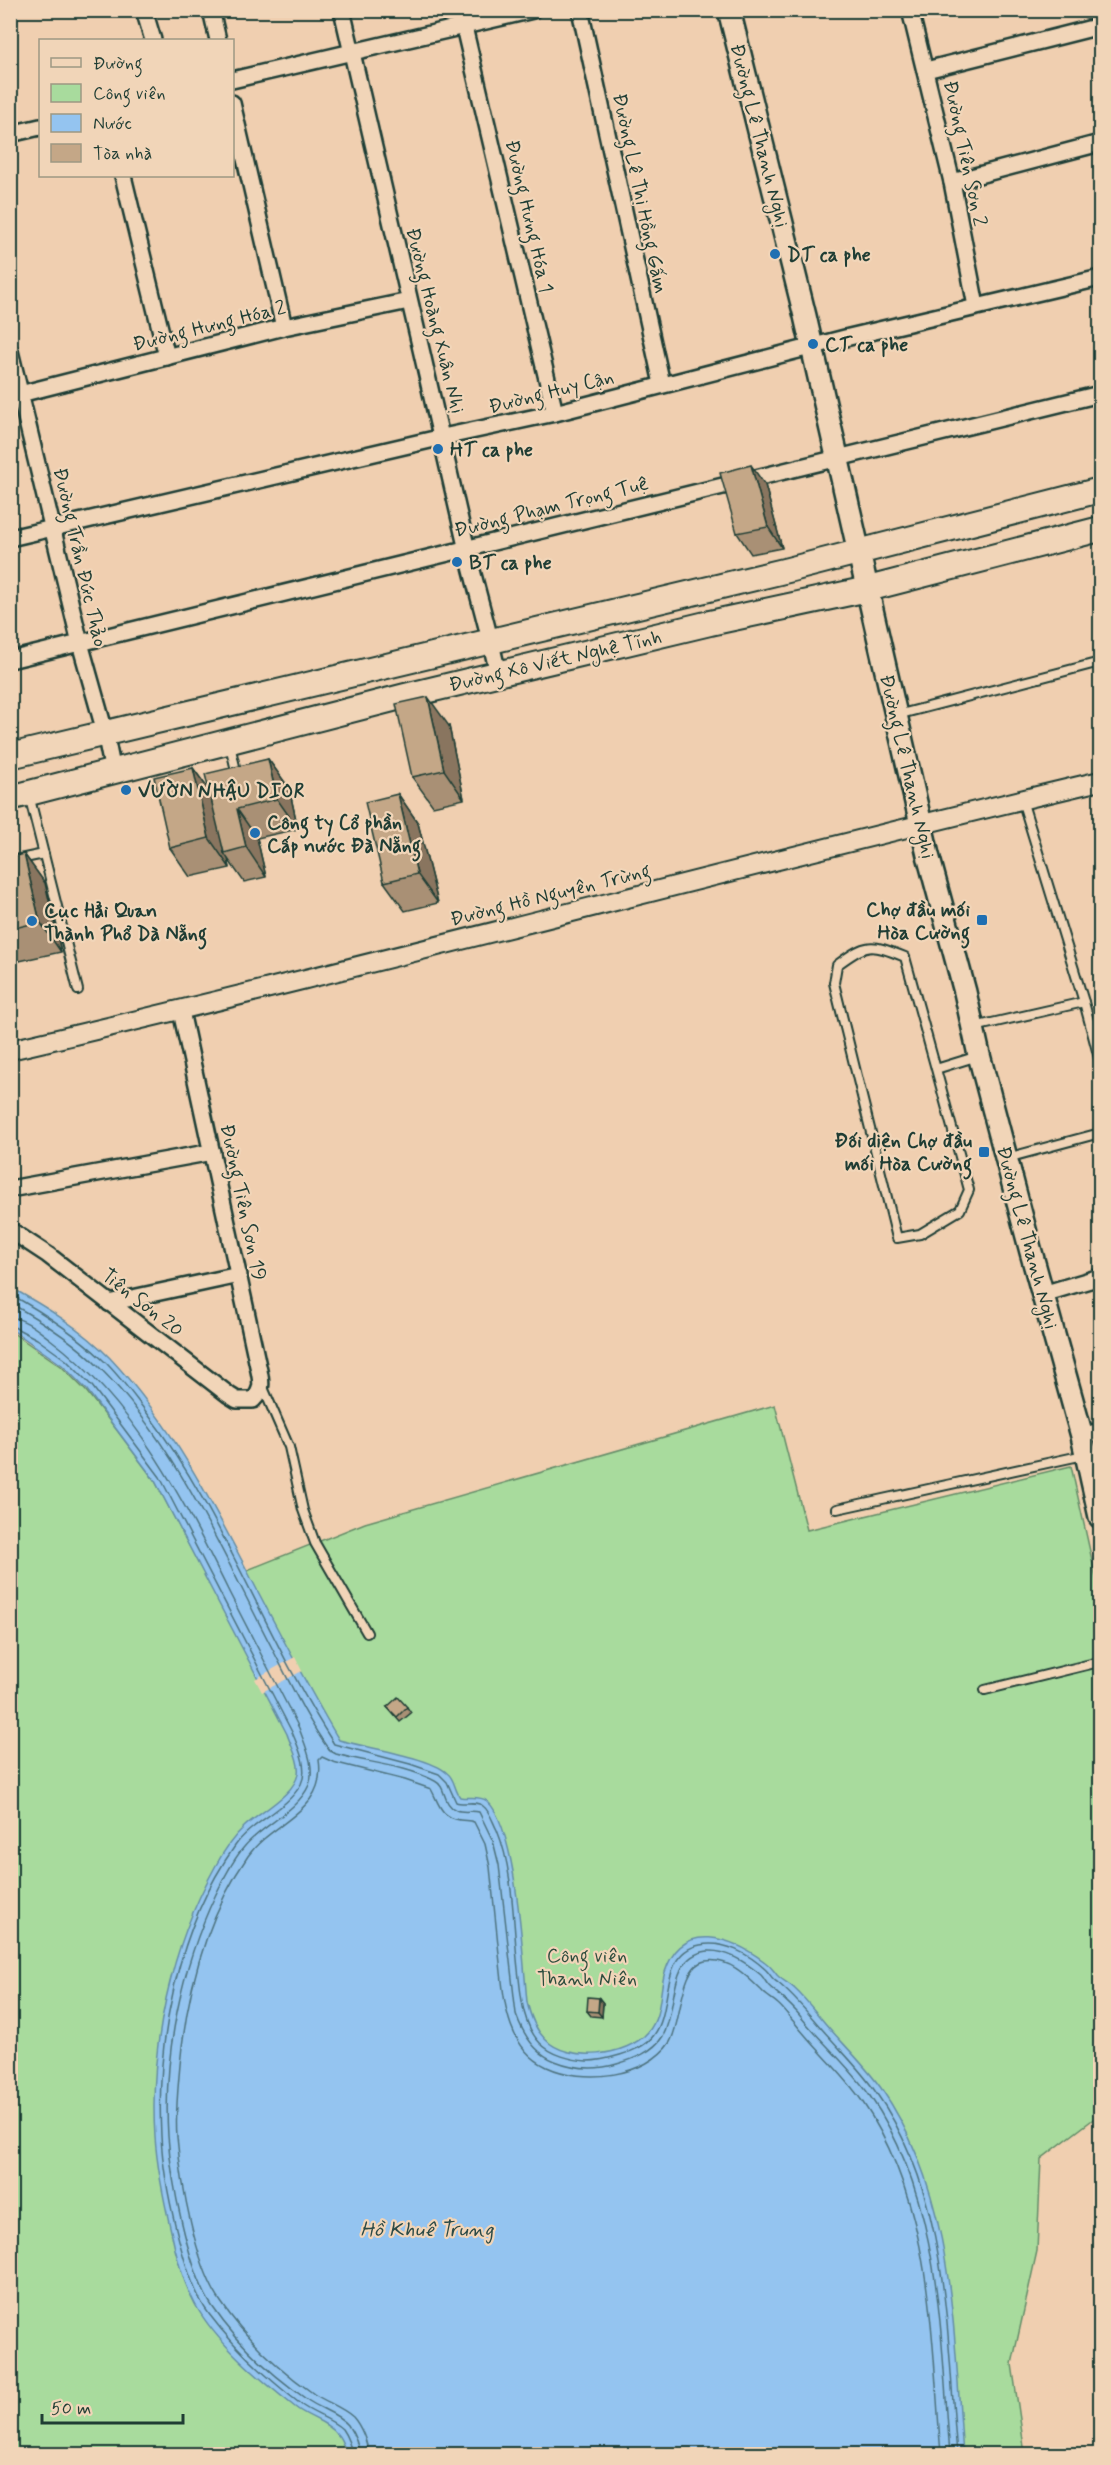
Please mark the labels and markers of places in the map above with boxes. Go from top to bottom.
place label: DT ca phe [787,242,871,269]
marker: DT ca phe [768,247,782,261]
place label: CT ca phe [825,332,908,359]
marker: CT ca phe [806,337,820,351]
place label: HT ca phe [450,437,533,464]
marker: HT ca phe [431,442,445,456]
place label: BT ca phe [469,550,552,577]
marker: BT ca phe [450,555,464,569]
place label: VƯỜN NHẬU DIOR [138,778,305,805]
marker: VƯỜN NHẬU DIOR [119,783,133,797]
place label: Công ty Cổ phần Cấp nước Đà Nẵng [267,810,421,862]
marker: Công ty Cổ phần Cấp nước Đà Nẵng [248,826,262,840]
place label: Chợ đầu mối Hòa Cường [866,897,970,949]
place label: Cục Hẳi Quan Thành Phổ Dà Nẵng [44,898,207,950]
marker: Chợ đầu mối Hòa Cường [975,913,989,927]
marker: Cục Hẳi Quan Thành Phổ Dà Nẵng [25,914,39,928]
place label: Đối diện Chợ đầu mối Hòa Cường [834,1128,972,1180]
marker: Đối diện Chợ đầu mối Hòa Cường [977,1145,991,1159]

